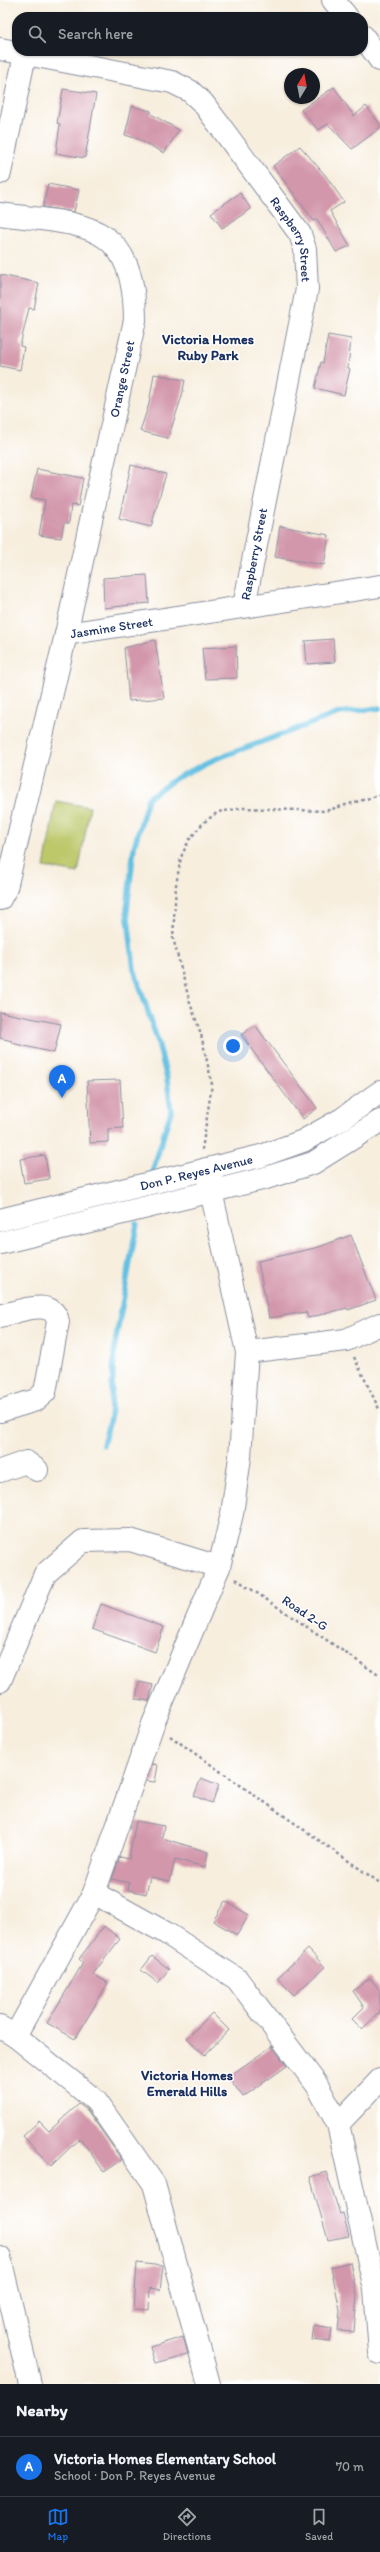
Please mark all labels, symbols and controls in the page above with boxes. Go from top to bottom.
search box [12,12,368,56]
icon: search [26,23,48,45]
text: Search here [58,25,133,43]
north arrow [284,68,320,104]
street label: Raspberry Street [267,194,314,282]
district label: Victoria Homes Ruby Park [162,331,254,364]
street label: Orange Street [107,339,138,419]
street label: Raspberry Street [238,507,270,601]
street label: Jasmine Street [69,613,154,641]
your location [223,1036,243,1056]
pin: A [49,1065,75,1098]
street label: Don P. Reyes Avenue [138,1151,254,1193]
street label: Road 2-G [279,1592,331,1634]
district label: Victoria Homes Emerald Hills [141,2067,233,2100]
text: Nearby [16,2400,68,2420]
text: Victoria Homes Elementary School [54,2450,276,2468]
text: A [25,2459,33,2474]
text: 70 m [336,2459,364,2474]
text: School · Don P. Reyes Avenue [54,2468,216,2483]
tab: Map [47,2506,69,2543]
tab: Directions [163,2506,211,2543]
tab: Saved [305,2506,333,2543]

